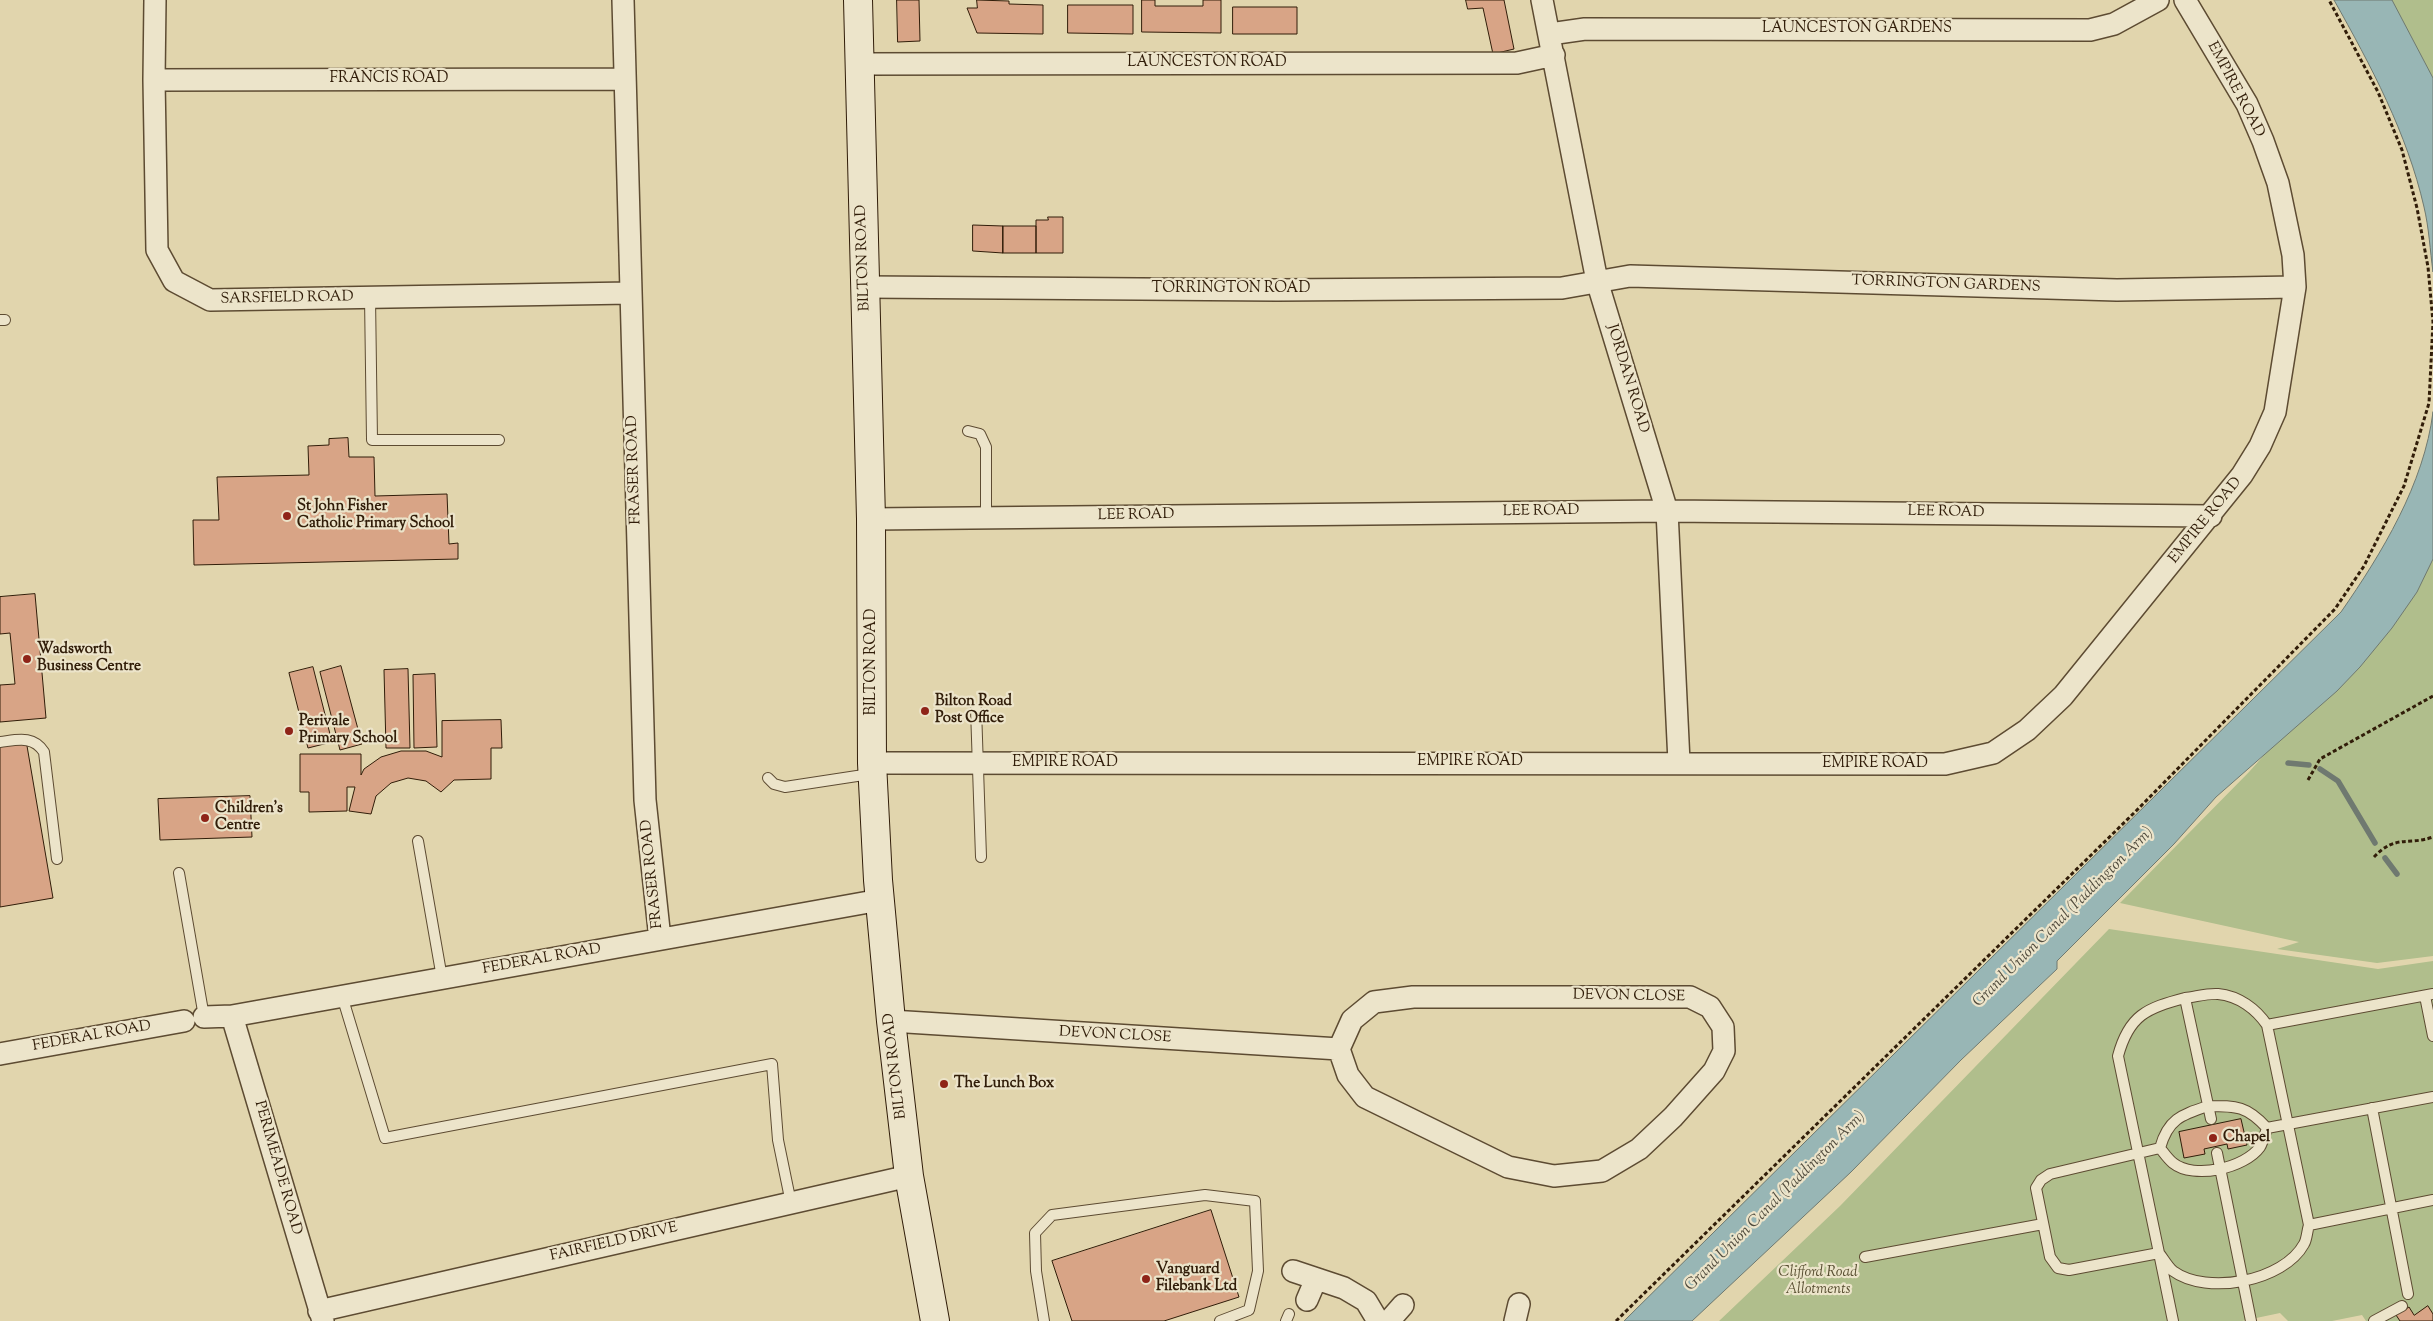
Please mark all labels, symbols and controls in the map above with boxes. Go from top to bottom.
street label: LAUNCESTON GARDENS [1762,20,1952,38]
street label: EMPIRE ROAD [2202,39,2268,141]
street label: LAUNCESTON ROAD [1127,54,1287,72]
street label: FRANCIS ROAD [330,70,448,88]
street label: BILTON ROAD [853,204,875,312]
street label: TORRINGTON GARDENS [1851,273,2041,297]
street label: TORRINGTON ROAD [1152,280,1310,298]
street label: SARSFIELD ROAD [220,289,354,309]
street label: JORDAN ROAD [1602,322,1652,436]
street label: FRASER ROAD [624,415,646,525]
street label: EMPIRE ROAD [2166,474,2246,568]
place label: St John Fisher Catholic Primary School [297,498,454,533]
street label: LEE ROAD [1502,502,1580,522]
street label: LEE ROAD [1907,503,1985,523]
street label: LEE ROAD [1097,506,1175,526]
marker: St John Fisher Catholic Primary School [281,510,293,522]
street label: BILTON ROAD [863,609,881,715]
place label: Wadsworth Business Centre [37,641,141,676]
marker: Wadsworth Business Centre [21,653,33,665]
place label: Bilton Road Post Office [935,693,1012,728]
marker: Bilton Road Post Office [919,705,931,717]
place label: Perivale Primary School [299,713,397,748]
marker: Perivale Primary School [283,725,295,737]
street label: EMPIRE ROAD [1417,753,1523,771]
street label: EMPIRE ROAD [1012,754,1118,772]
street label: EMPIRE ROAD [1822,755,1928,773]
place label: Children's Centre [215,800,283,835]
marker: Children's Centre [199,812,211,824]
street label: FRASER ROAD [638,819,668,929]
water label: Grand Union Canal (Paddington Arm) [1970,824,2158,1012]
street label: FEDERAL ROAD [481,941,603,979]
street label: DEVON CLOSE [1573,987,1685,1007]
street label: BILTON ROAD [881,1012,911,1120]
street label: FEDERAL ROAD [31,1018,153,1056]
street label: DEVON CLOSE [1058,1024,1172,1048]
place label: The Lunch Box [954,1075,1054,1093]
marker: The Lunch Box [938,1078,950,1090]
street label: PERIMEADE ROAD [249,1099,305,1237]
water label: Grand Union Canal (Paddington Arm) [1682,1108,1870,1296]
place label: Chapel [2223,1129,2270,1147]
marker: Chapel [2207,1132,2219,1144]
street label: FAIRFIELD DRIVE [548,1220,680,1266]
place label: Vanguard Filebank Ltd [1156,1261,1237,1296]
park label: Clifford Road Allotments [1778,1264,1858,1299]
marker: Vanguard Filebank Ltd [1140,1273,1152,1285]

